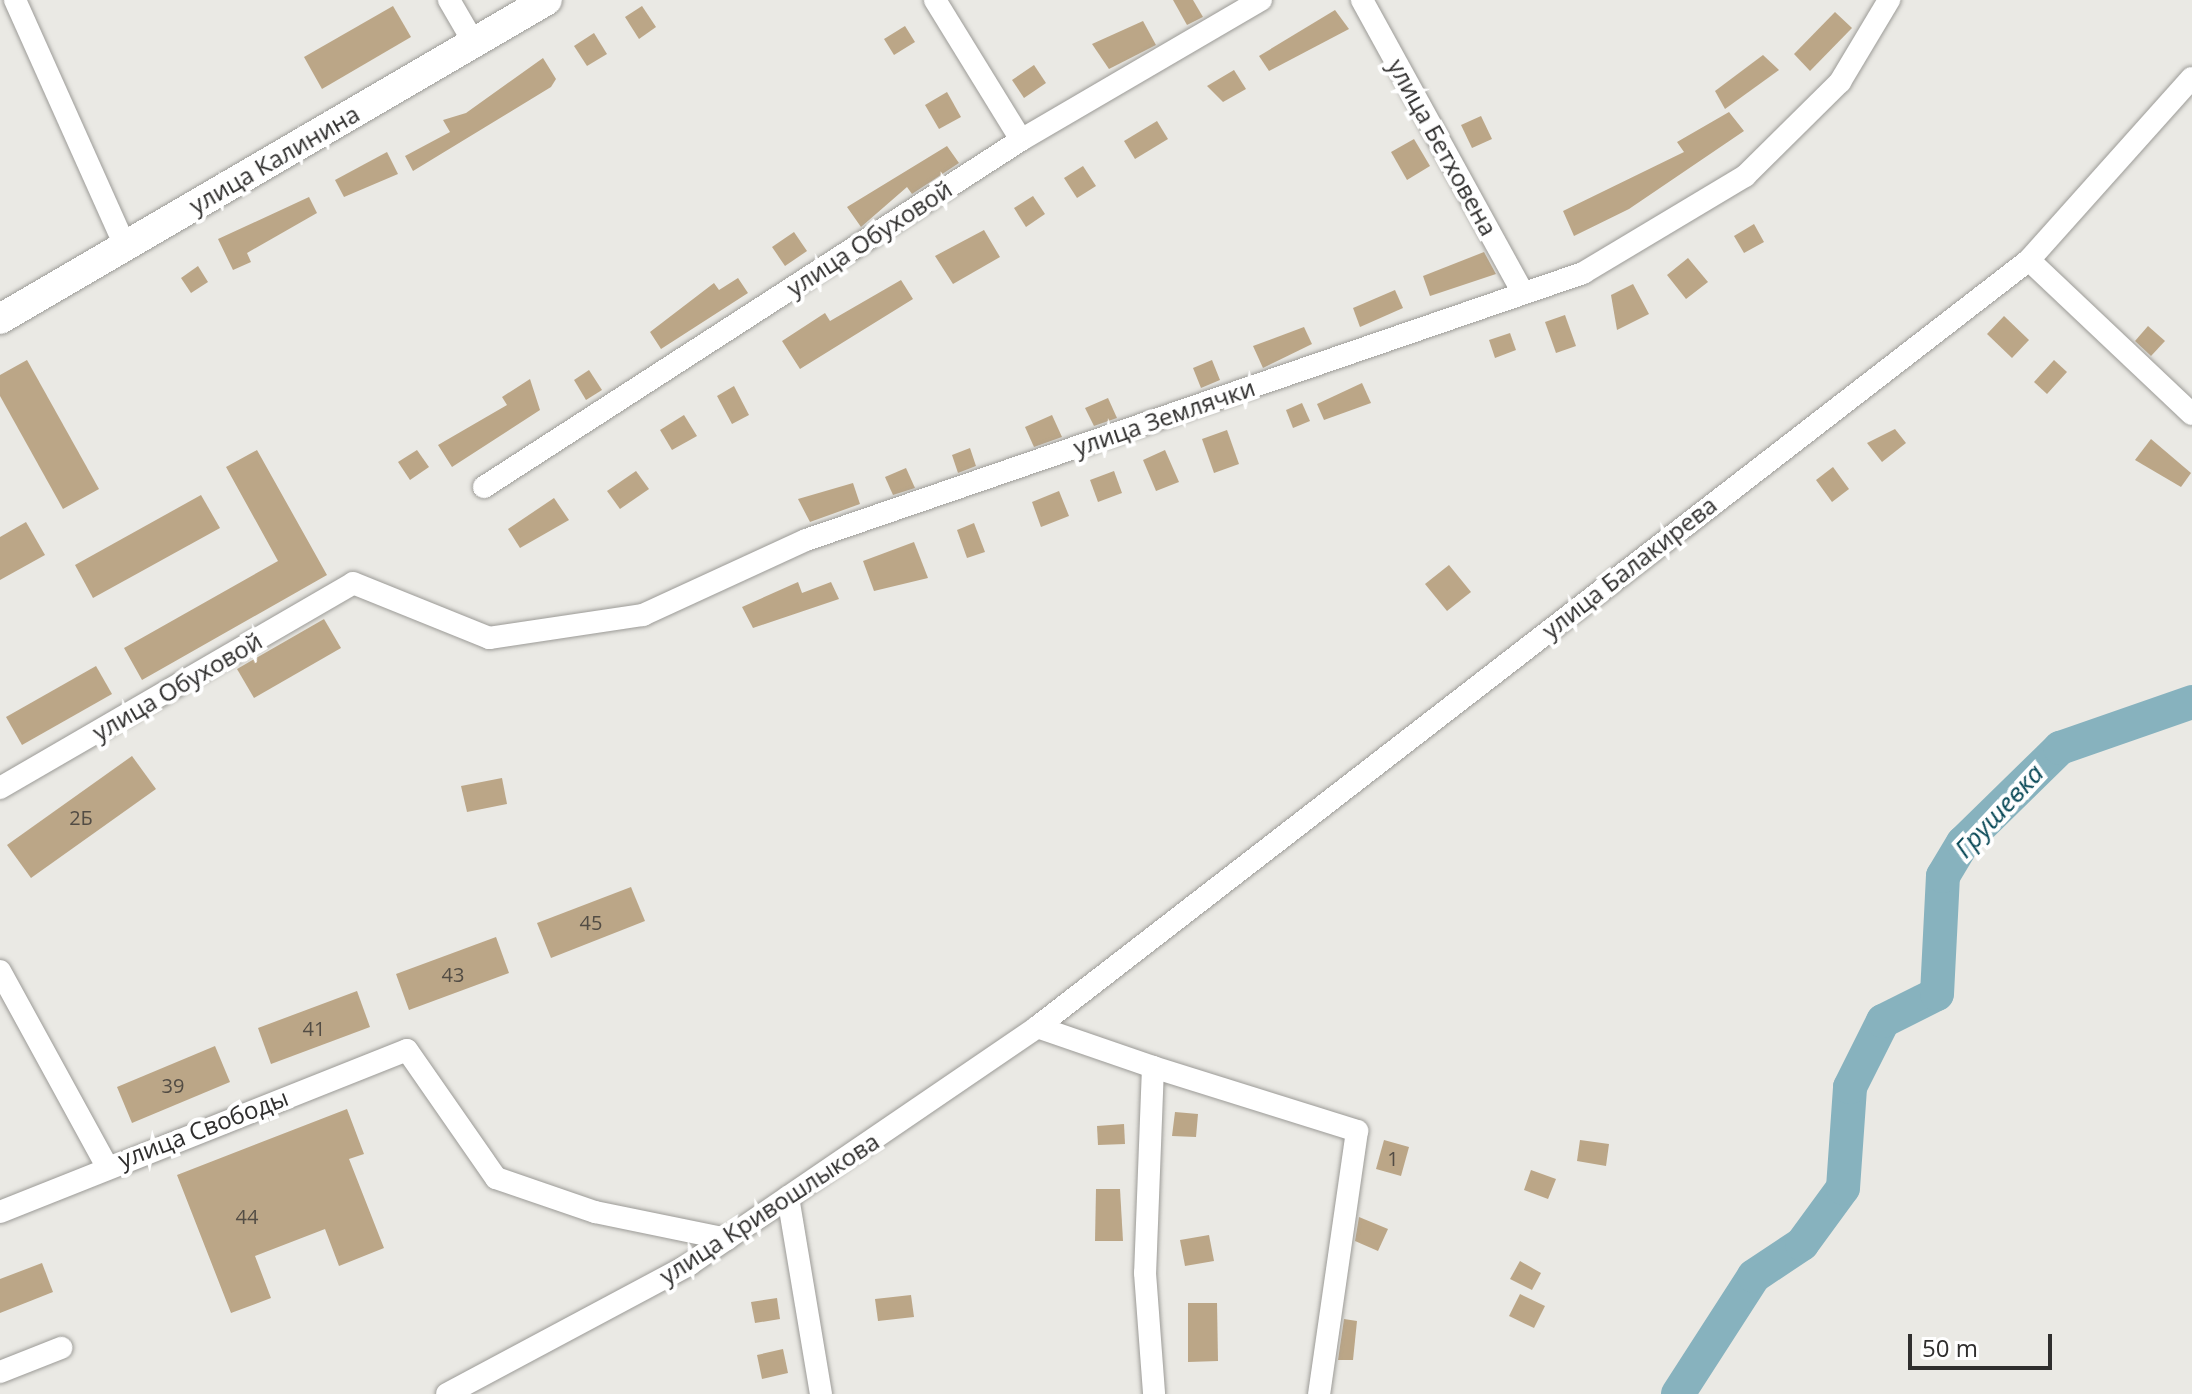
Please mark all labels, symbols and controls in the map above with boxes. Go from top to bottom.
street label: улица Бетховена [1382,53,1504,241]
street label: улица Калинина [184,99,364,219]
street label: улица Обуховой [781,174,957,302]
street label: улица Землячки [1070,372,1258,462]
street label: улица Балакирева [1536,490,1722,644]
street label: улица Обуховой [87,626,267,746]
water label: Грушевка [1948,758,2050,864]
house number: 2Б [69,805,93,829]
house number: 45 [580,910,602,934]
house number: 43 [442,962,464,986]
house number: 41 [303,1016,325,1040]
house number: 39 [162,1073,184,1097]
street label: улица Свободы [114,1082,292,1174]
street label: улица Кривошлыкова [654,1126,884,1290]
house number: 1 [1387,1146,1399,1170]
house number: 44 [236,1204,258,1228]
scale bar [1912,1318,2056,1368]
text: 50 m [1922,1331,1978,1364]

